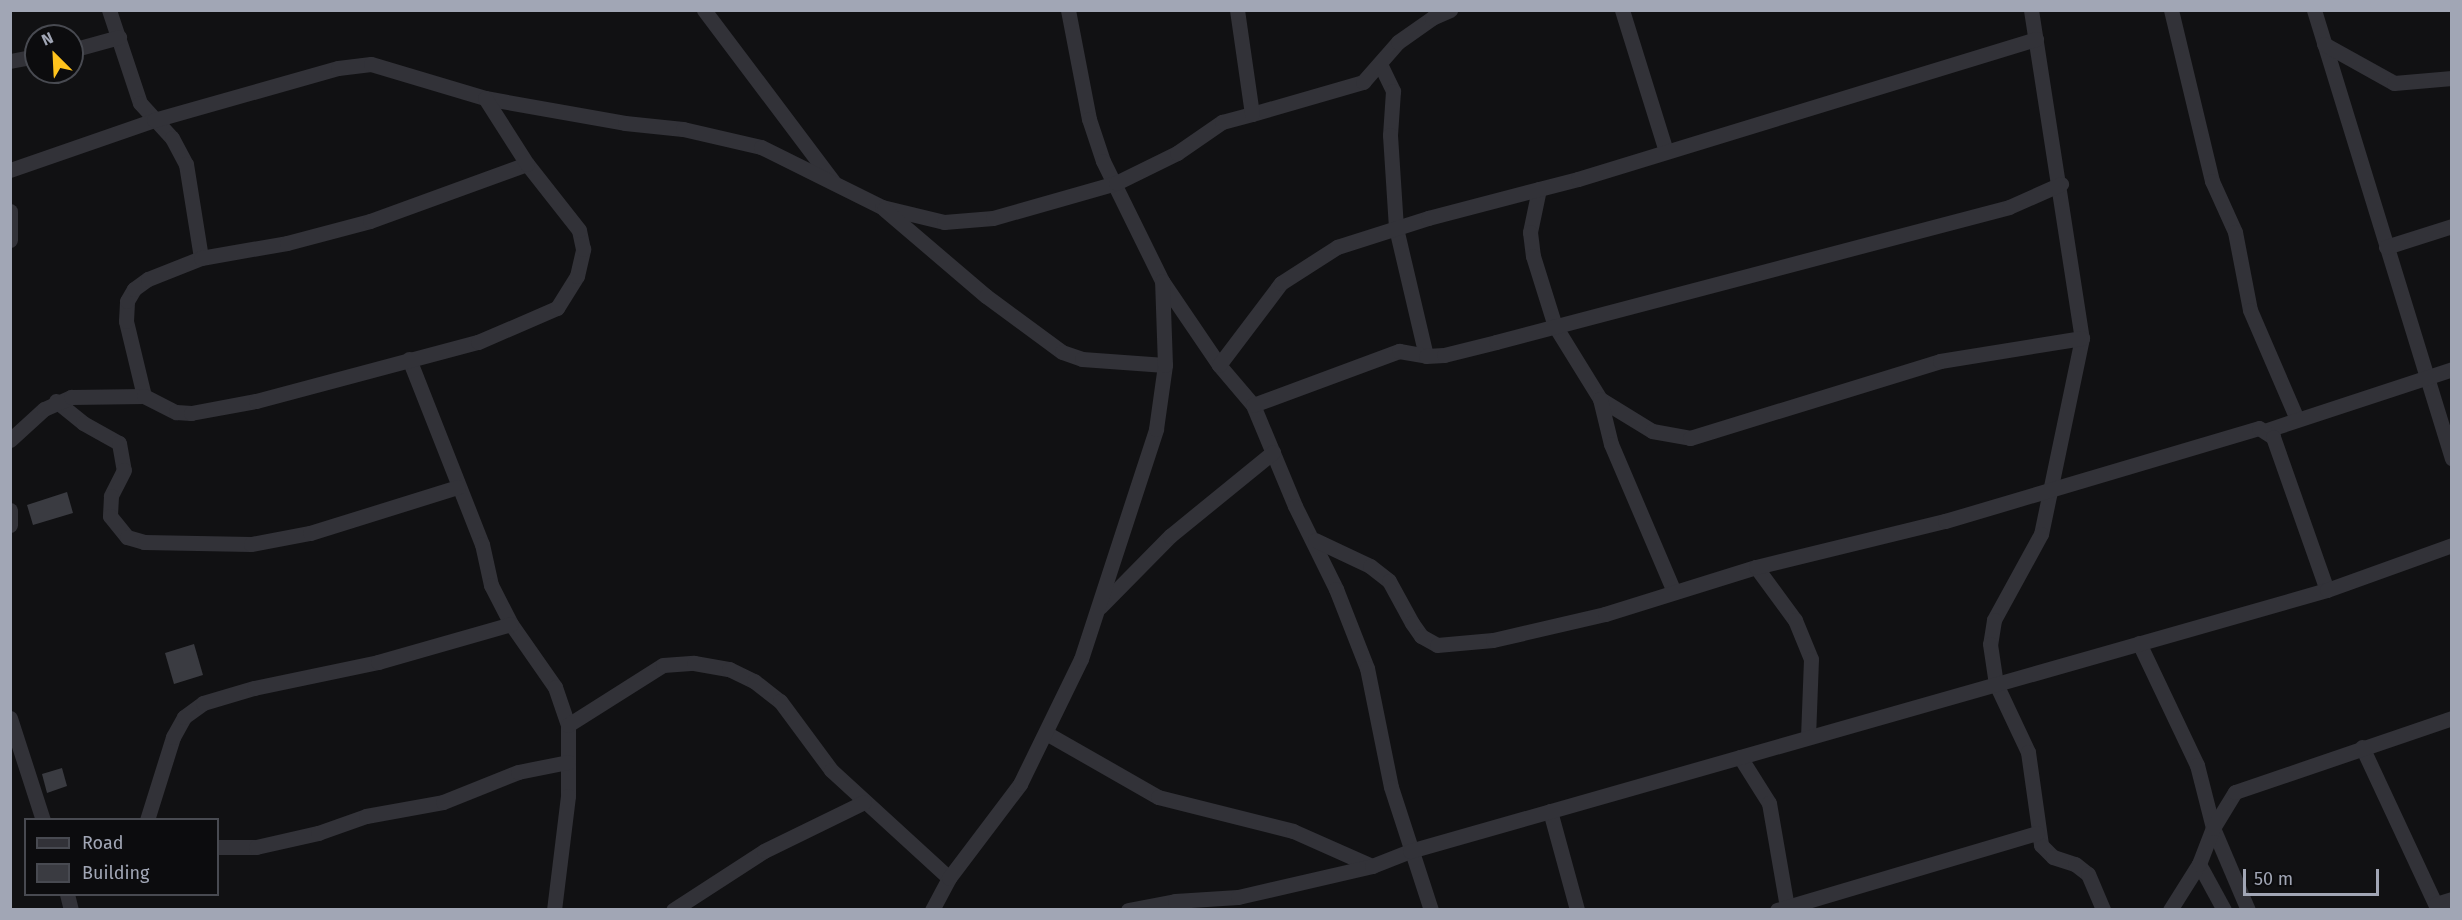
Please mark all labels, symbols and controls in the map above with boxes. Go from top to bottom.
north arrow [24,24,84,84]
text: N [39,28,56,50]
legend [24,818,219,896]
text: Road [82,832,124,854]
scale bar [2246,857,2382,895]
text: Building [82,862,149,884]
text: 50 m [2254,868,2293,890]

